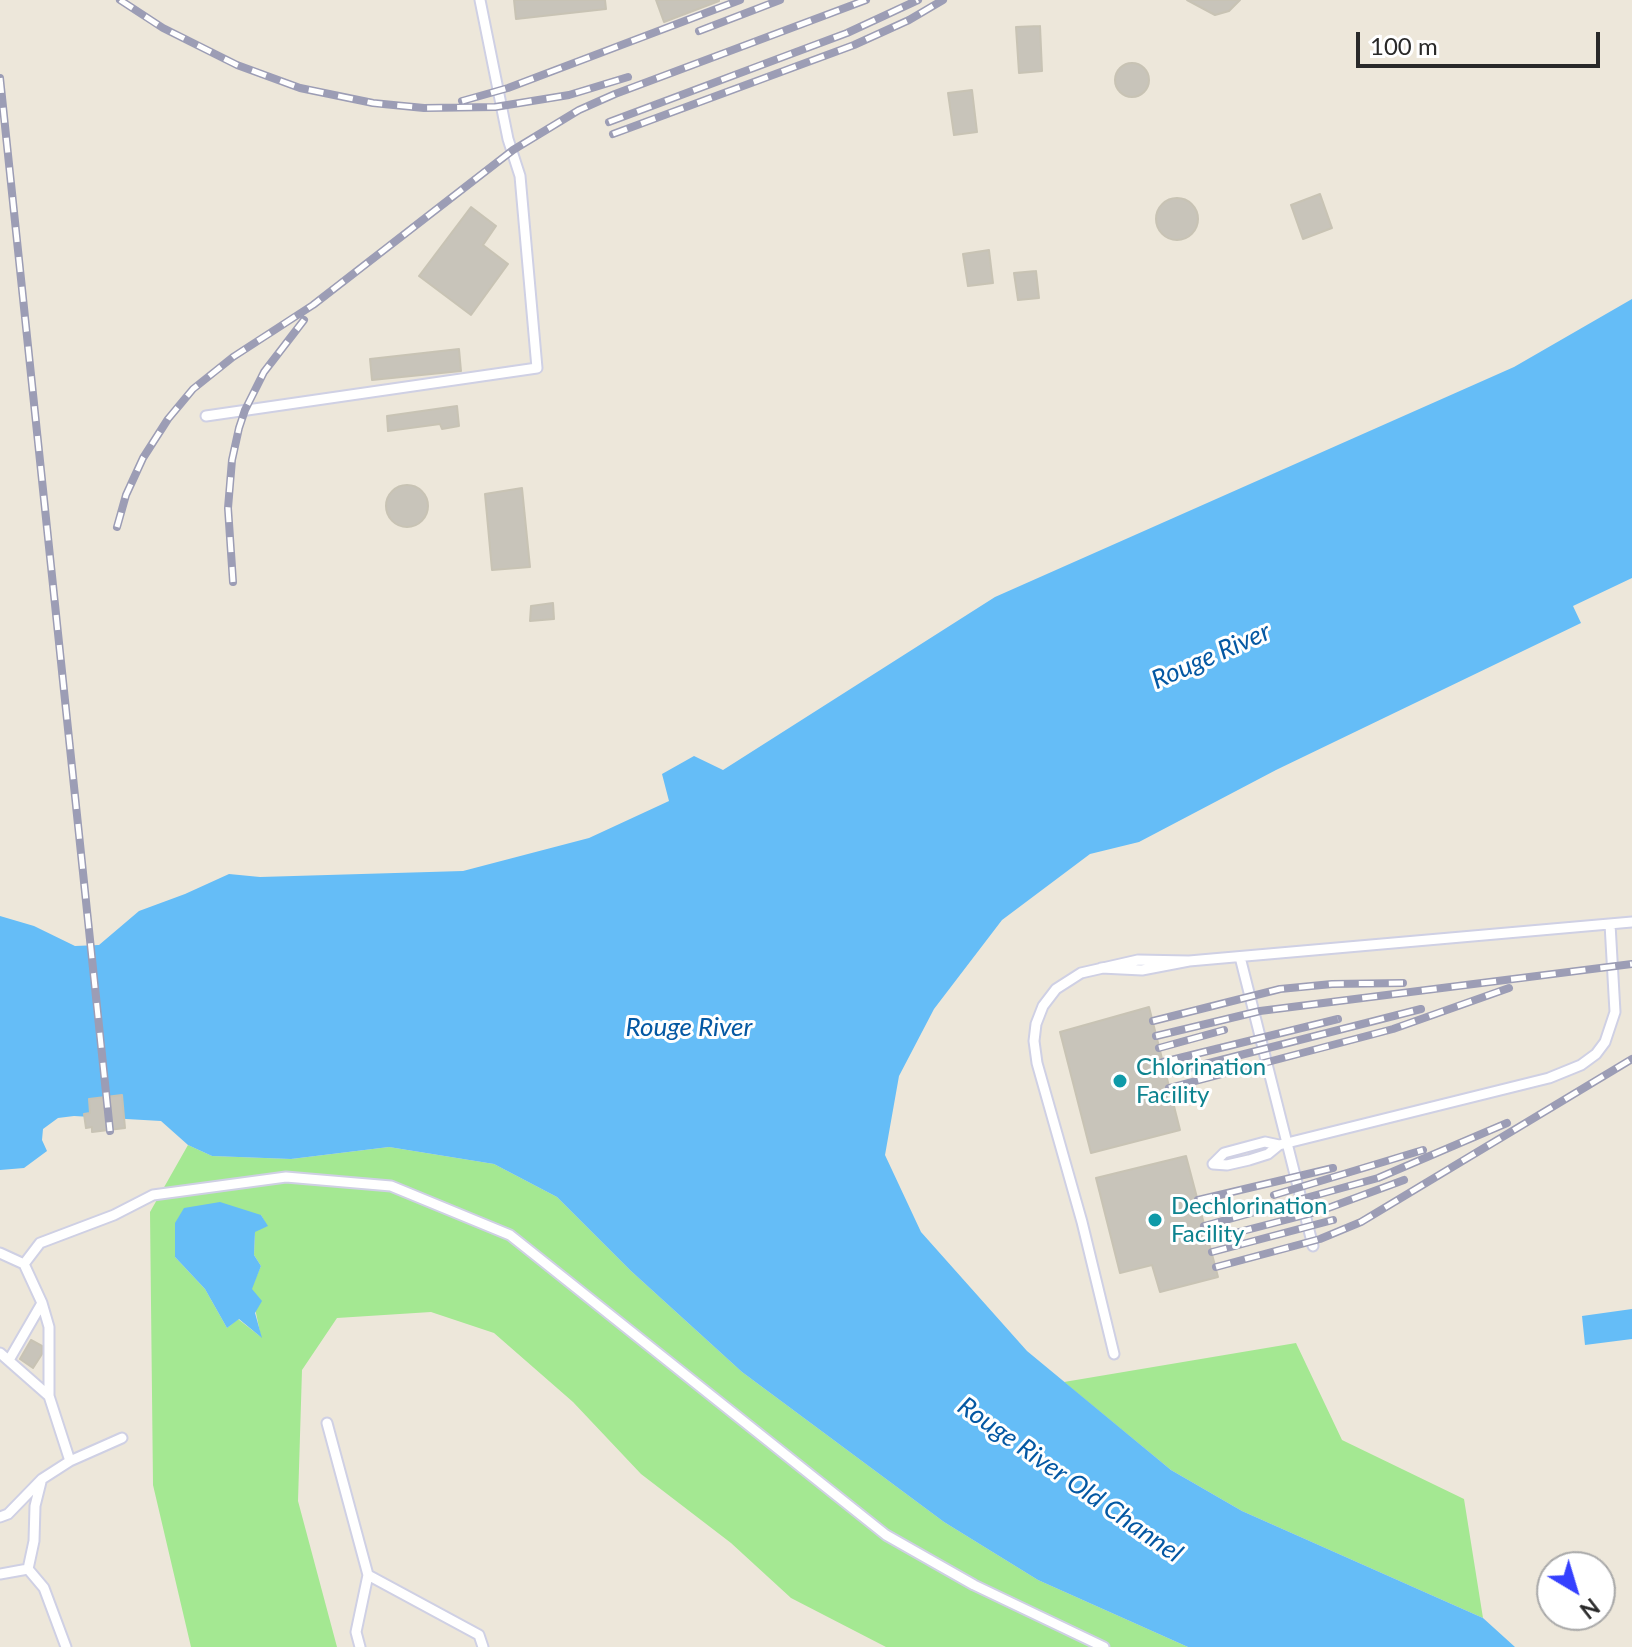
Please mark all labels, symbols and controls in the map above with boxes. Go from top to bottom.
scale bar [1360,16,1604,66]
text: 100 m [1370,31,1438,60]
water label: Rouge River [1147,616,1275,696]
water label: Rouge River [626,1012,752,1044]
place label: Chlorination Facility [1136,1053,1266,1109]
marker: Chlorination Facility [1111,1072,1129,1090]
place label: Dechlorination Facility [1171,1192,1327,1248]
marker: Dechlorination Facility [1146,1211,1164,1229]
water label: Rouge River Old Channel [952,1391,1188,1569]
north arrow [1536,1551,1616,1631]
text: N [1575,1593,1605,1625]

